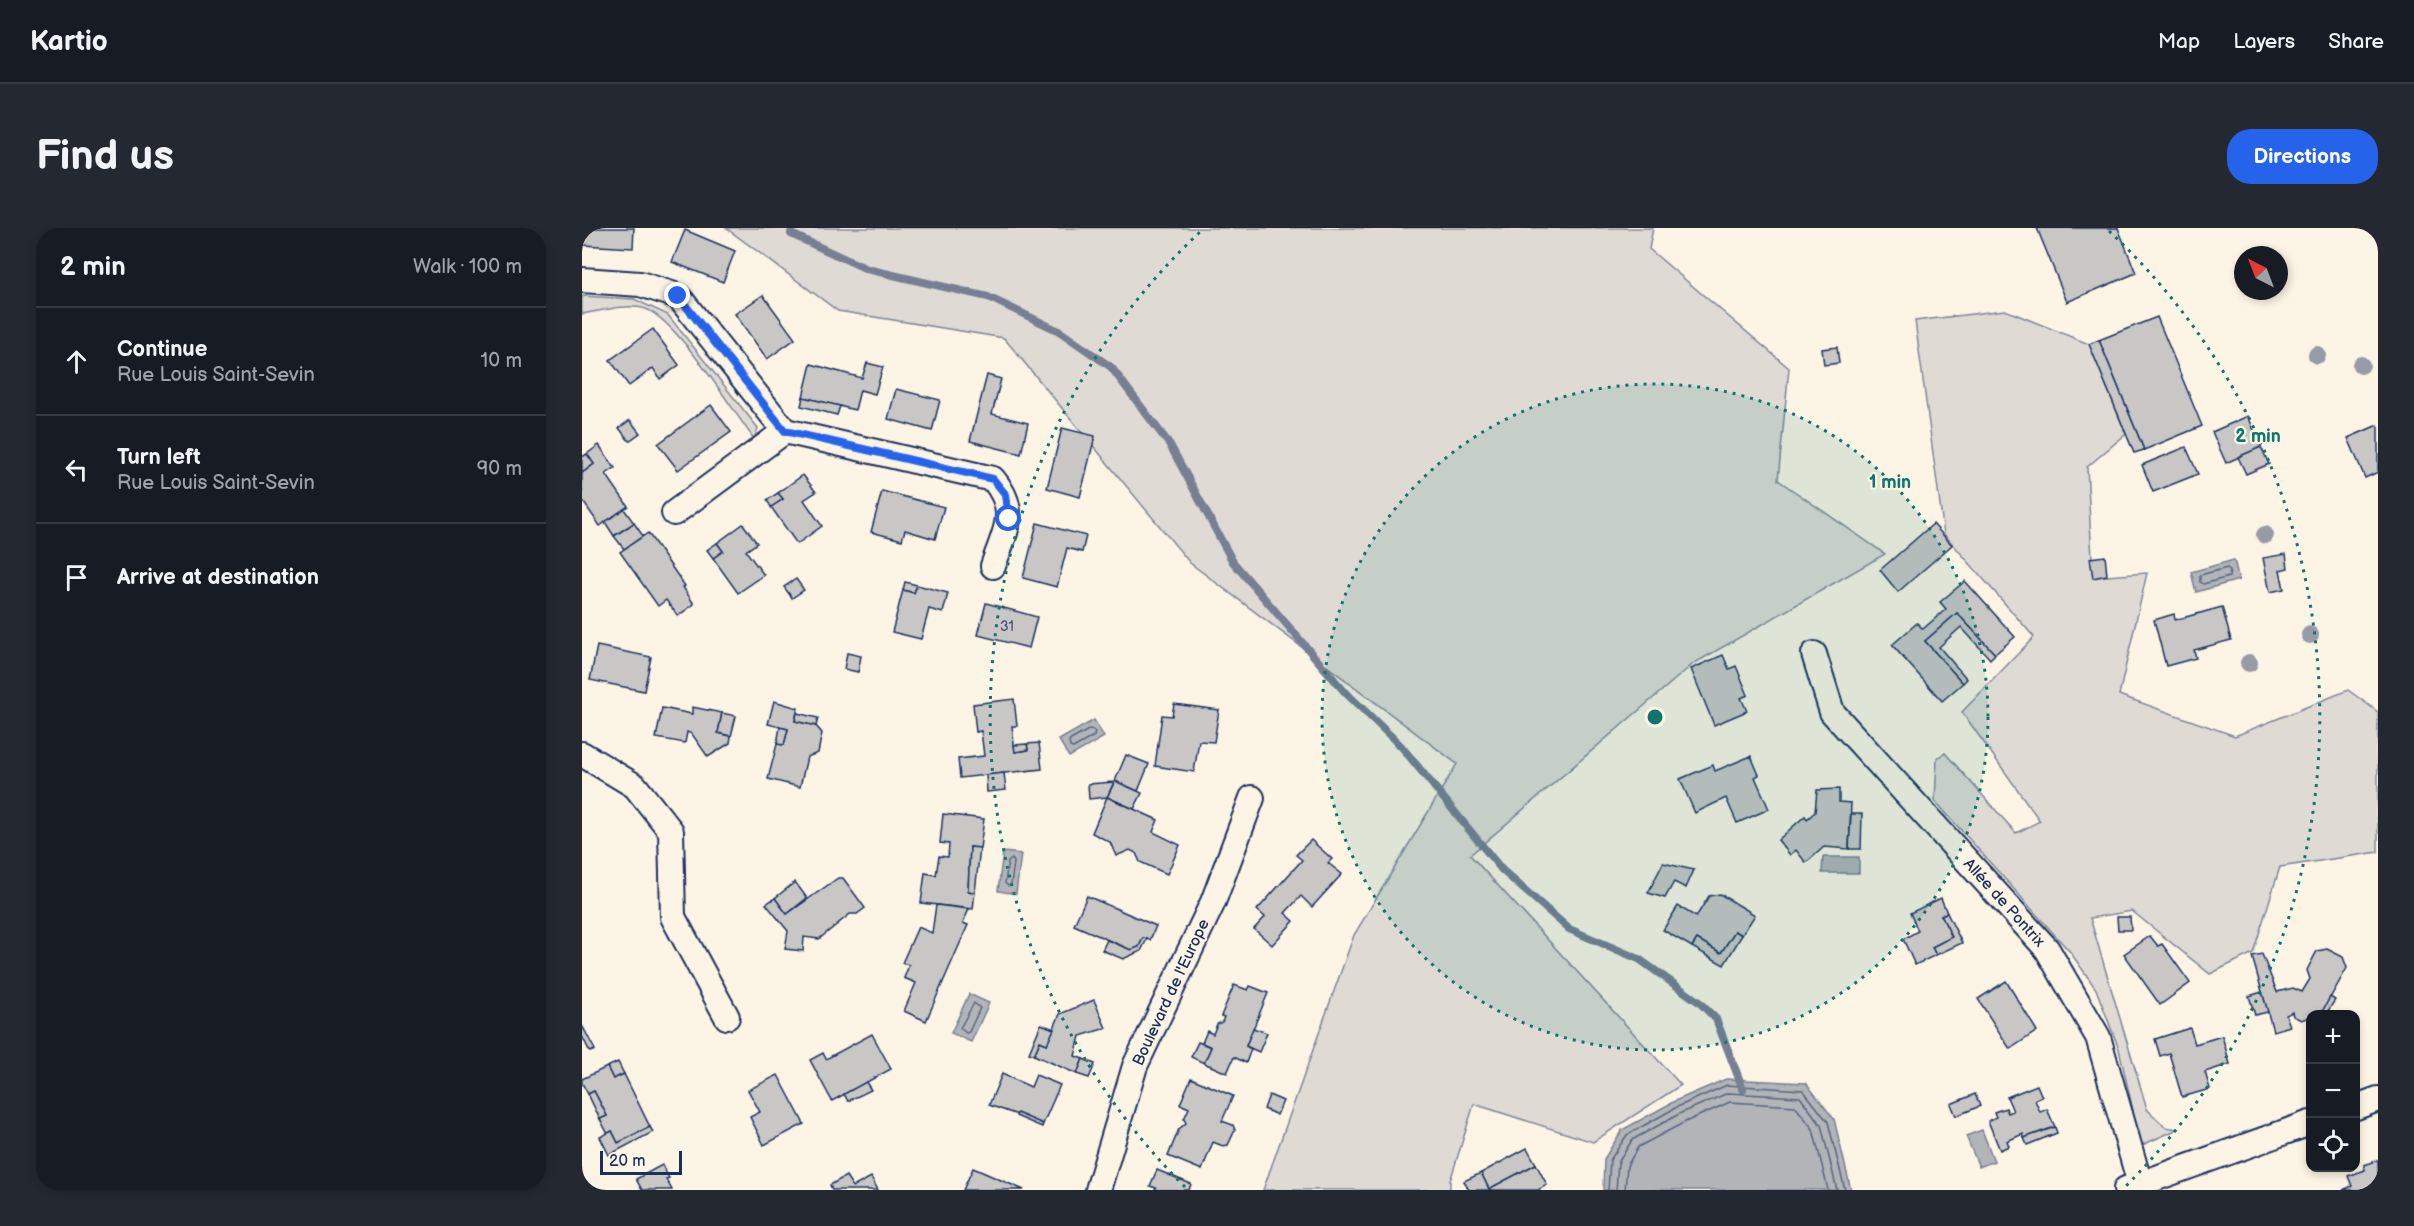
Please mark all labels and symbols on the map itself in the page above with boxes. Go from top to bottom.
north arrow [2234,246,2288,300]
route end [664,282,690,308]
text: 2 min [2235,426,2281,447]
text: 1 min [1869,472,1911,493]
route start [995,505,1021,531]
house number: 31 [1000,618,1014,635]
centre of rings [1645,707,1665,727]
street label: Allée de Pontrix [1959,855,2049,952]
street label: Boulevard de l'Europe [1129,916,1214,1069]
scale bar [600,1148,682,1176]

